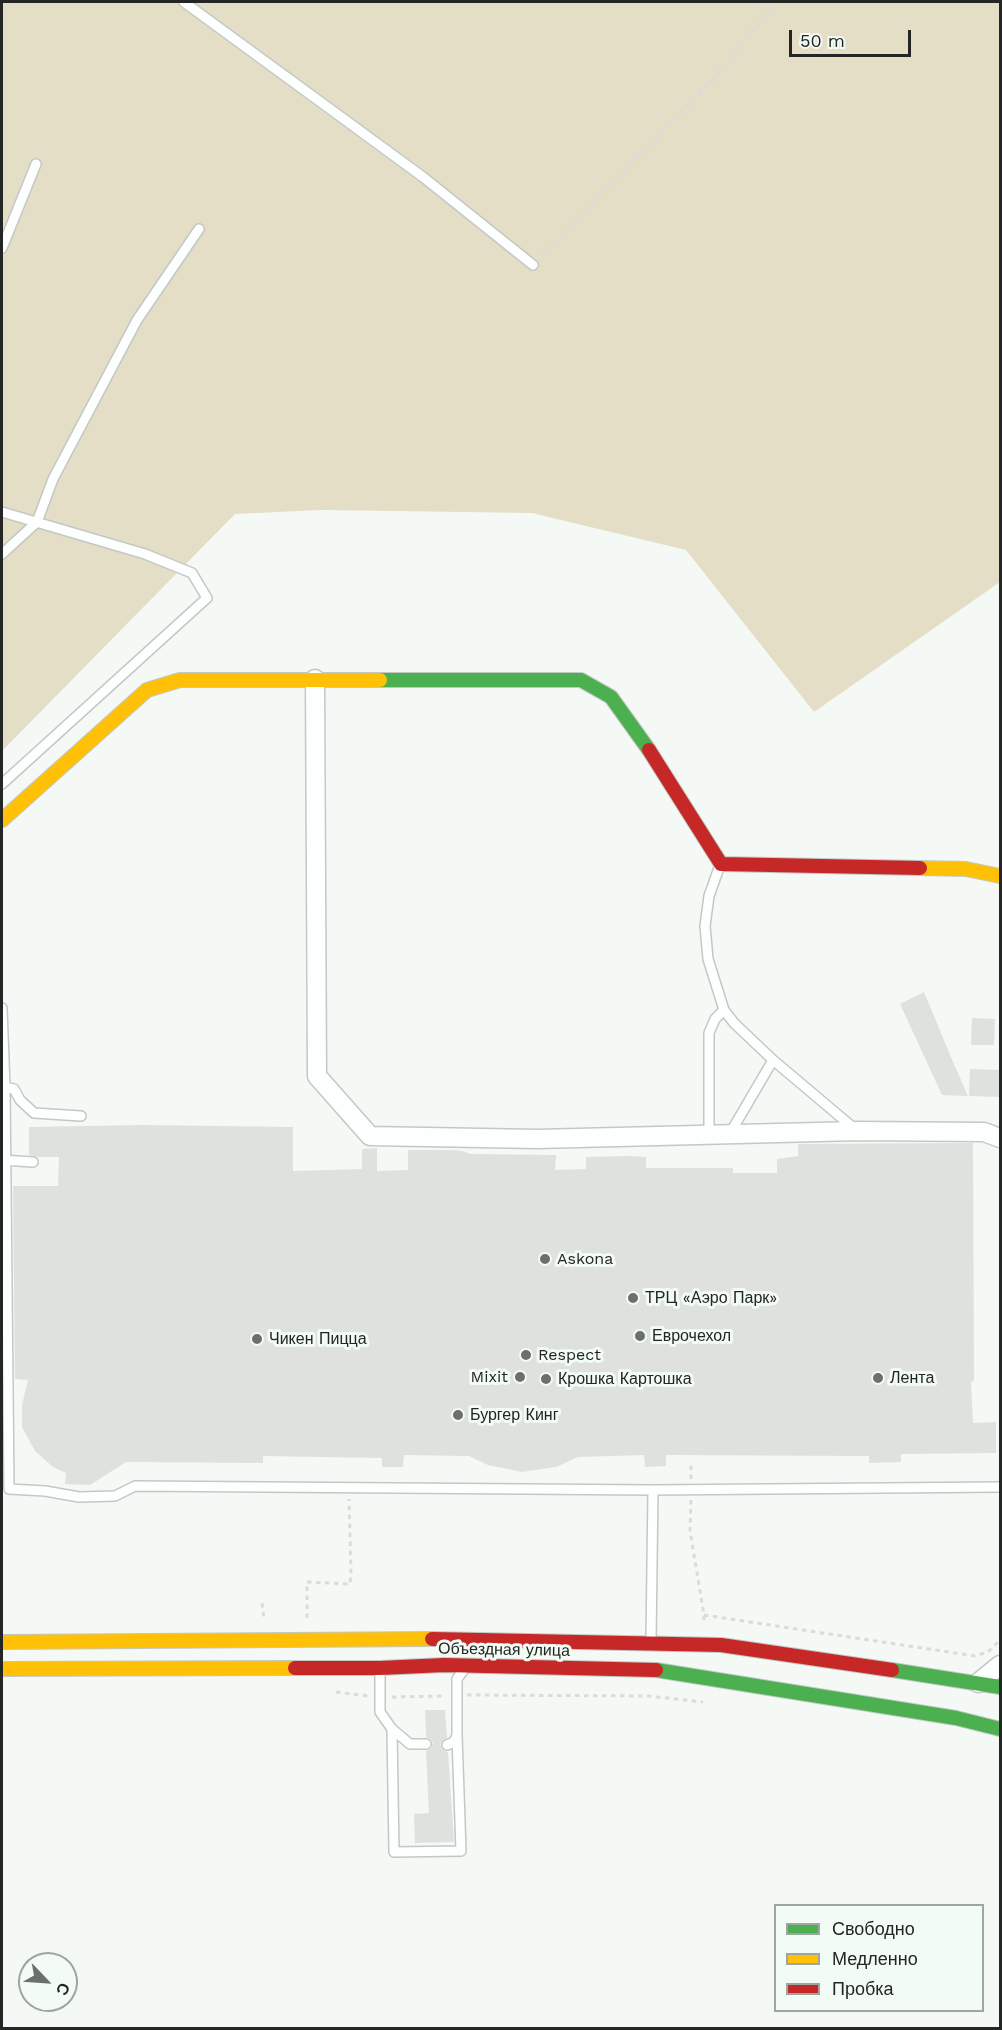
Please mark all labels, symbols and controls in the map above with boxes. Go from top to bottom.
scale bar [792,18,914,56]
text: 50 m [800,30,845,51]
place label: Askona [557,1249,613,1269]
marker: Askona [538,1252,552,1266]
place label: ТРЦ «Аэро Парк» [645,1288,777,1308]
marker: ТРЦ «Аэро Парк» [626,1291,640,1305]
place label: Еврочехол [652,1326,731,1346]
place label: Чикен Пицца [269,1329,367,1349]
marker: Еврочехол [633,1329,647,1343]
marker: Чикен Пицца [250,1332,264,1346]
place label: Respect [538,1345,601,1365]
marker: Respect [519,1348,533,1362]
place label: Mixit [471,1367,508,1387]
place label: Лента [890,1368,934,1388]
place label: Крошка Картошка [558,1369,692,1389]
marker: Mixit [513,1370,527,1384]
marker: Лента [871,1371,885,1385]
marker: Крошка Картошка [539,1372,553,1386]
place label: Бургер Кинг [470,1405,559,1425]
marker: Бургер Кинг [451,1408,465,1422]
street label: Объездная улица [438,1639,570,1661]
legend [774,1904,984,2012]
text: Свободно [832,1918,915,1939]
text: Медленно [832,1948,918,1969]
north arrow [18,1952,78,2012]
text: Пробка [832,1978,894,1999]
text: С [52,1980,74,1998]

